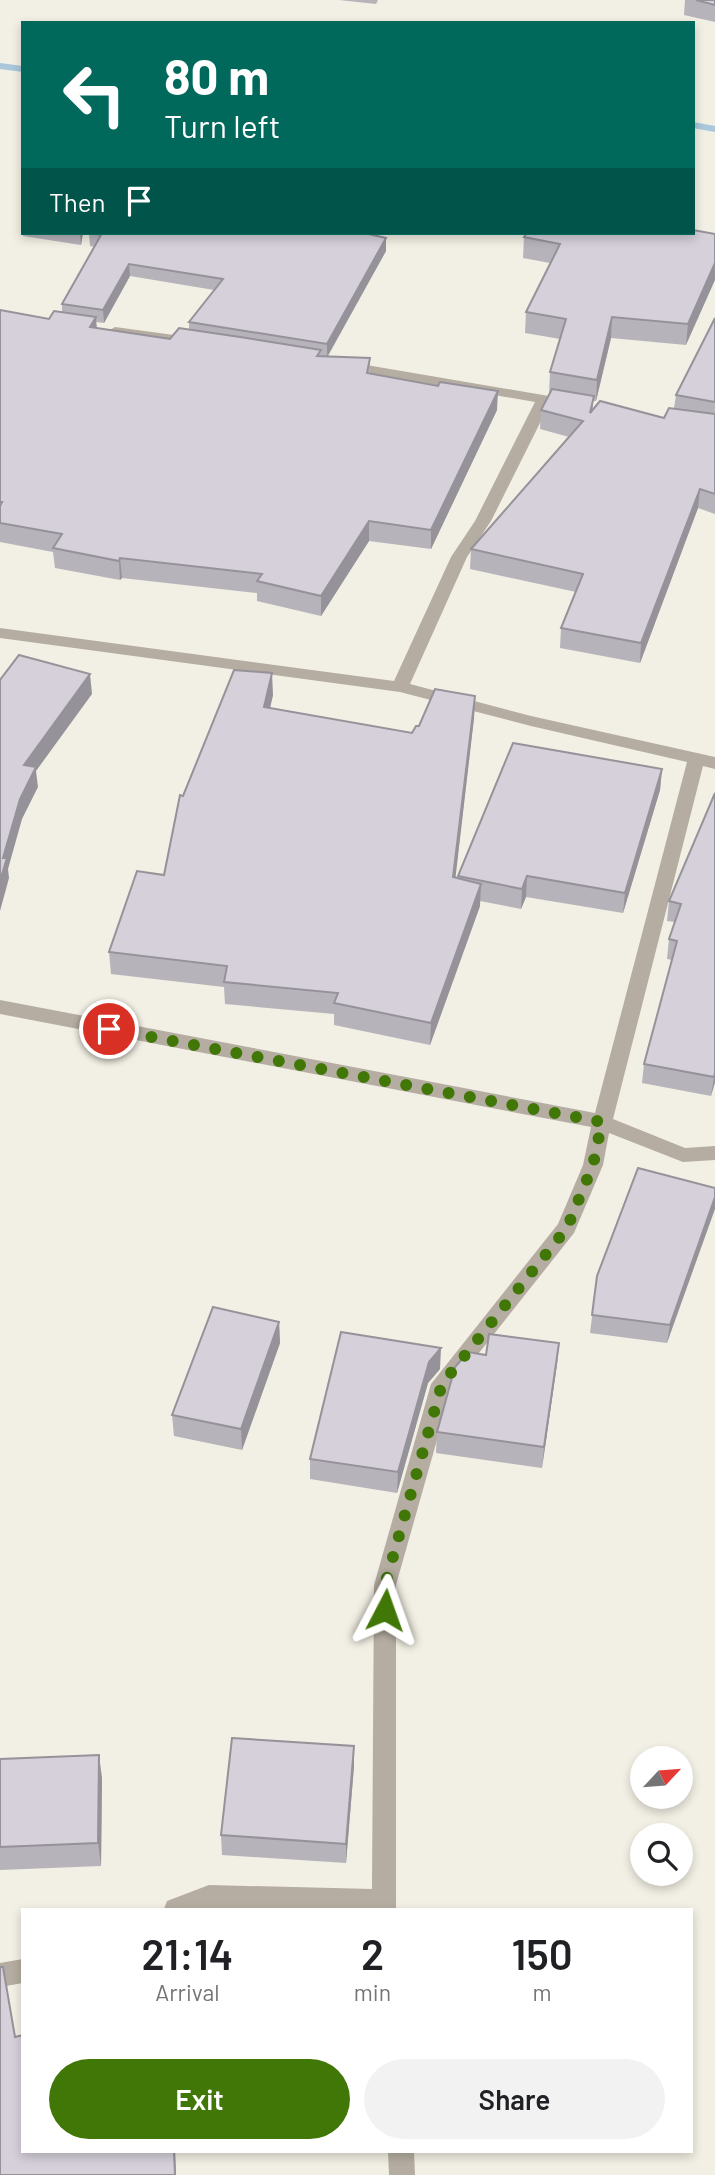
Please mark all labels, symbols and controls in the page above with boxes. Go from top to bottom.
text: 80 m [164,46,269,105]
icon: left [49,49,140,140]
text: Turn left [164,106,281,144]
icon: arrive [120,182,158,220]
text: Then [49,186,106,217]
pin [79,999,139,1059]
icon: arrive [90,1010,128,1048]
position arrow [348,1573,422,1647]
north arrow [630,1746,693,1810]
map controls [630,1746,693,1886]
button: search [630,1823,693,1886]
text: 21:14 [141,1928,233,1978]
text: 2 [361,1928,384,1978]
text: 150 [512,1928,573,1978]
text: Arrival [155,1978,220,2006]
text: min [354,1978,391,2006]
text: m [533,1978,552,2006]
button: Exit [49,2059,350,2139]
button: Share [364,2059,665,2139]

